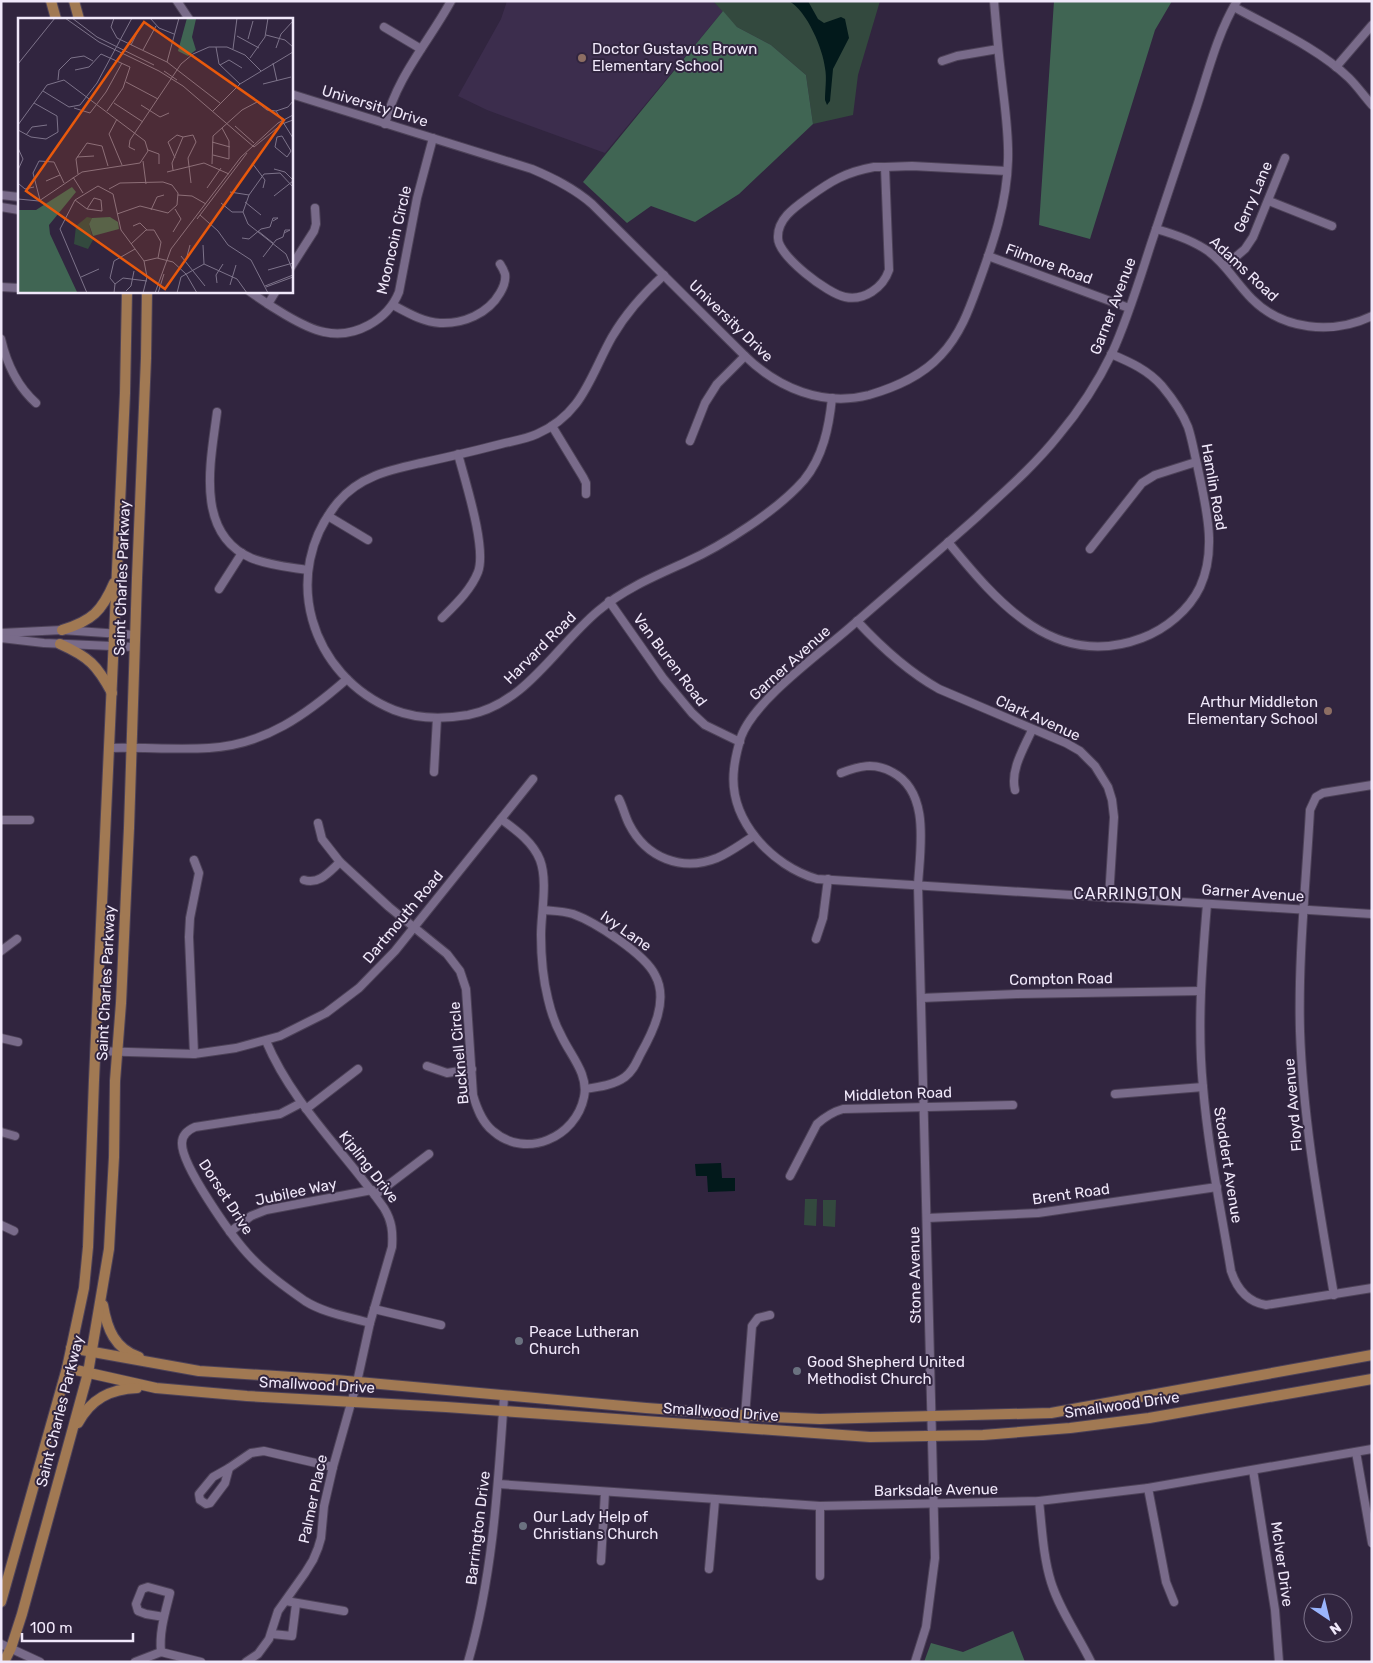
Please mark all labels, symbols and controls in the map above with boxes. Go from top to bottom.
inset map [18,18,292,292]
place label: Doctor Gustavus Brown Elementary School [592,40,757,75]
marker: Doctor Gustavus Brown Elementary School [576,52,588,64]
street label: University Drive [320,81,430,131]
street label: Gerry Lane [1230,159,1276,235]
street label: Mooncoin Circle [373,184,415,296]
street label: Adams Road [1206,233,1282,305]
street label: Filmore Road [1003,240,1095,288]
street label: Garner Avenue [1086,255,1140,357]
street label: University Drive [685,276,777,366]
street label: Hamlin Road [1198,442,1230,532]
street label: Saint Charles Parkway [110,500,134,656]
street label: Harvard Road [500,608,580,688]
street label: Van Buren Road [629,610,711,710]
street label: Garner Avenue [746,622,834,704]
street label: Clark Avenue [993,691,1083,745]
place label: Arthur Middleton Elementary School [1187,693,1318,728]
marker: Arthur Middleton Elementary School [1322,705,1334,717]
street label: Dartmouth Road [359,867,447,967]
street label: Garner Avenue [1201,880,1305,906]
district label: CARRINGTON [1073,884,1183,903]
street label: Saint Charles Parkway [93,905,119,1061]
street label: Ivy Lane [597,907,655,955]
street label: Compton Road [1009,969,1113,989]
street label: Bucknell Circle [446,1001,472,1105]
street label: Floyd Avenue [1280,1058,1306,1152]
street label: Middleton Road [844,1083,952,1105]
street label: Stoddert Avenue [1210,1106,1246,1224]
street label: Kipling Drive [335,1127,403,1207]
street label: Dorset Drive [195,1156,257,1238]
street label: Jubilee Way [254,1175,338,1209]
street label: Brent Road [1031,1180,1111,1208]
street label: Stone Avenue [905,1226,925,1324]
place label: Peace Lutheran Church [529,1323,639,1358]
street label: Saint Charles Parkway [32,1333,88,1489]
marker: Peace Lutheran Church [513,1335,525,1347]
place label: Good Shepherd United Methodist Church [807,1353,965,1388]
marker: Good Shepherd United Methodist Church [791,1365,803,1377]
street label: Smallwood Drive [259,1373,375,1397]
street label: Smallwood Drive [1063,1388,1181,1422]
street label: Smallwood Drive [663,1399,779,1425]
street label: Palmer Place [295,1453,331,1545]
street label: Barrington Drive [462,1470,494,1586]
street label: Barksdale Avenue [874,1480,998,1500]
place label: Our Lady Help of Christians Church [533,1508,658,1543]
marker: Our Lady Help of Christians Church [517,1520,529,1532]
street label: McIver Drive [1267,1520,1297,1608]
north arrow [1303,1593,1353,1643]
scale bar [22,1610,134,1642]
text: N [1326,1618,1344,1638]
text: 100 m [30,1619,72,1637]

